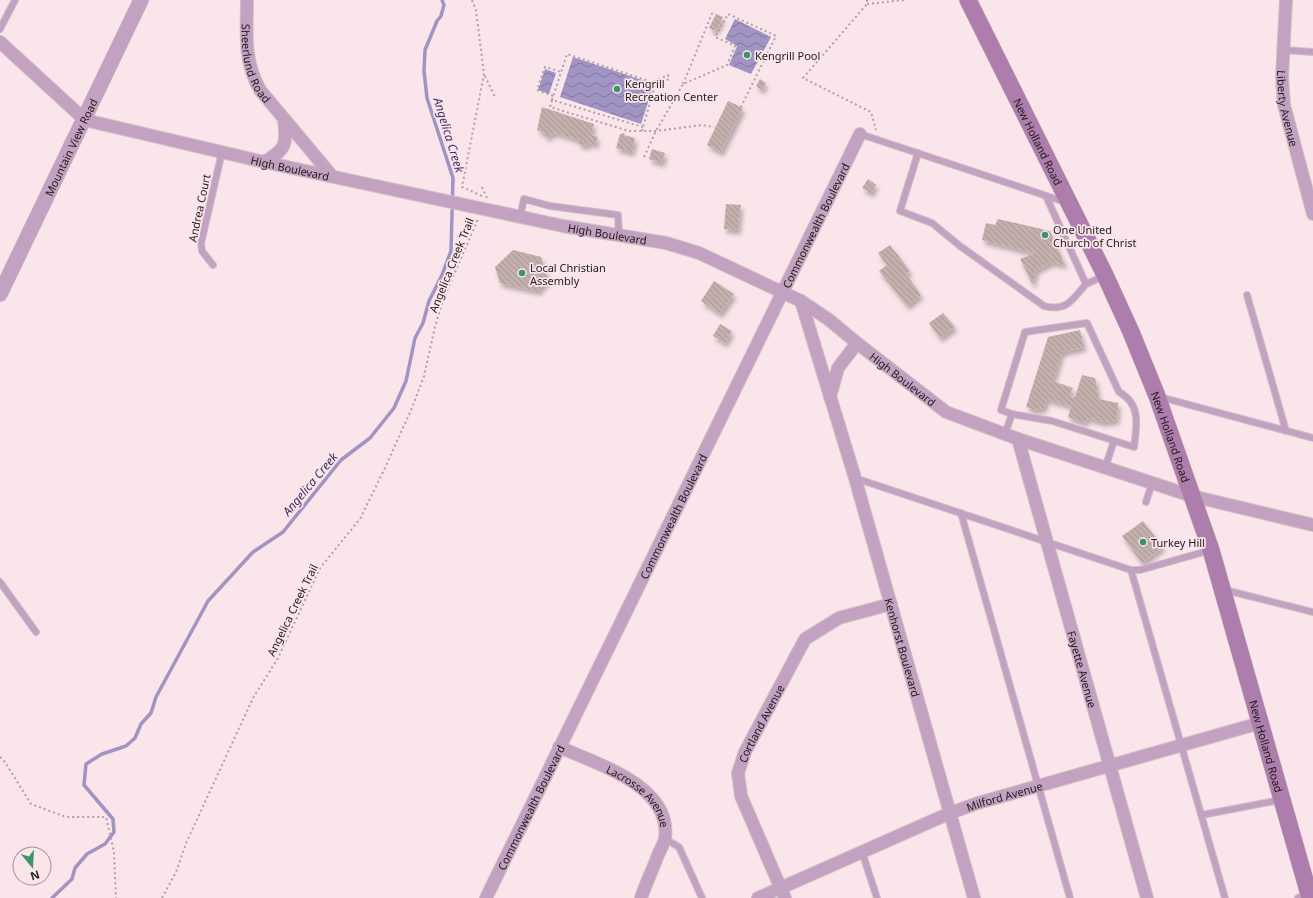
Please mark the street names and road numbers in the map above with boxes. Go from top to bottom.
street label: Sheerlund Road [239,24,275,106]
street label: Liberty Avenue [1274,70,1302,148]
street label: New Holland Road [1010,95,1066,187]
street label: Mountain View Road [41,96,100,198]
street label: High Boulevard [250,152,331,183]
street label: Commonwealth Boulevard [778,160,852,290]
street label: Andrea Court [184,173,214,243]
street label: Angelica Creek Trail [425,215,477,315]
street label: High Boulevard [567,219,648,247]
street label: High Boulevard [867,348,939,409]
street label: New Holland Road [1148,389,1194,484]
street label: Commonwealth Boulevard [636,451,710,581]
street label: Angelica Creek Trail [263,561,321,659]
street label: Kenhorst Boulevard [882,596,924,699]
street label: Fayette Avenue [1065,629,1101,709]
street label: Cortland Avenue [735,682,787,764]
street label: New Holland Road [1247,698,1287,794]
street label: Commonwealth Boulevard [493,742,567,872]
street label: Lacrosse Avenue [604,761,673,828]
street label: Milford Avenue [964,778,1044,814]

